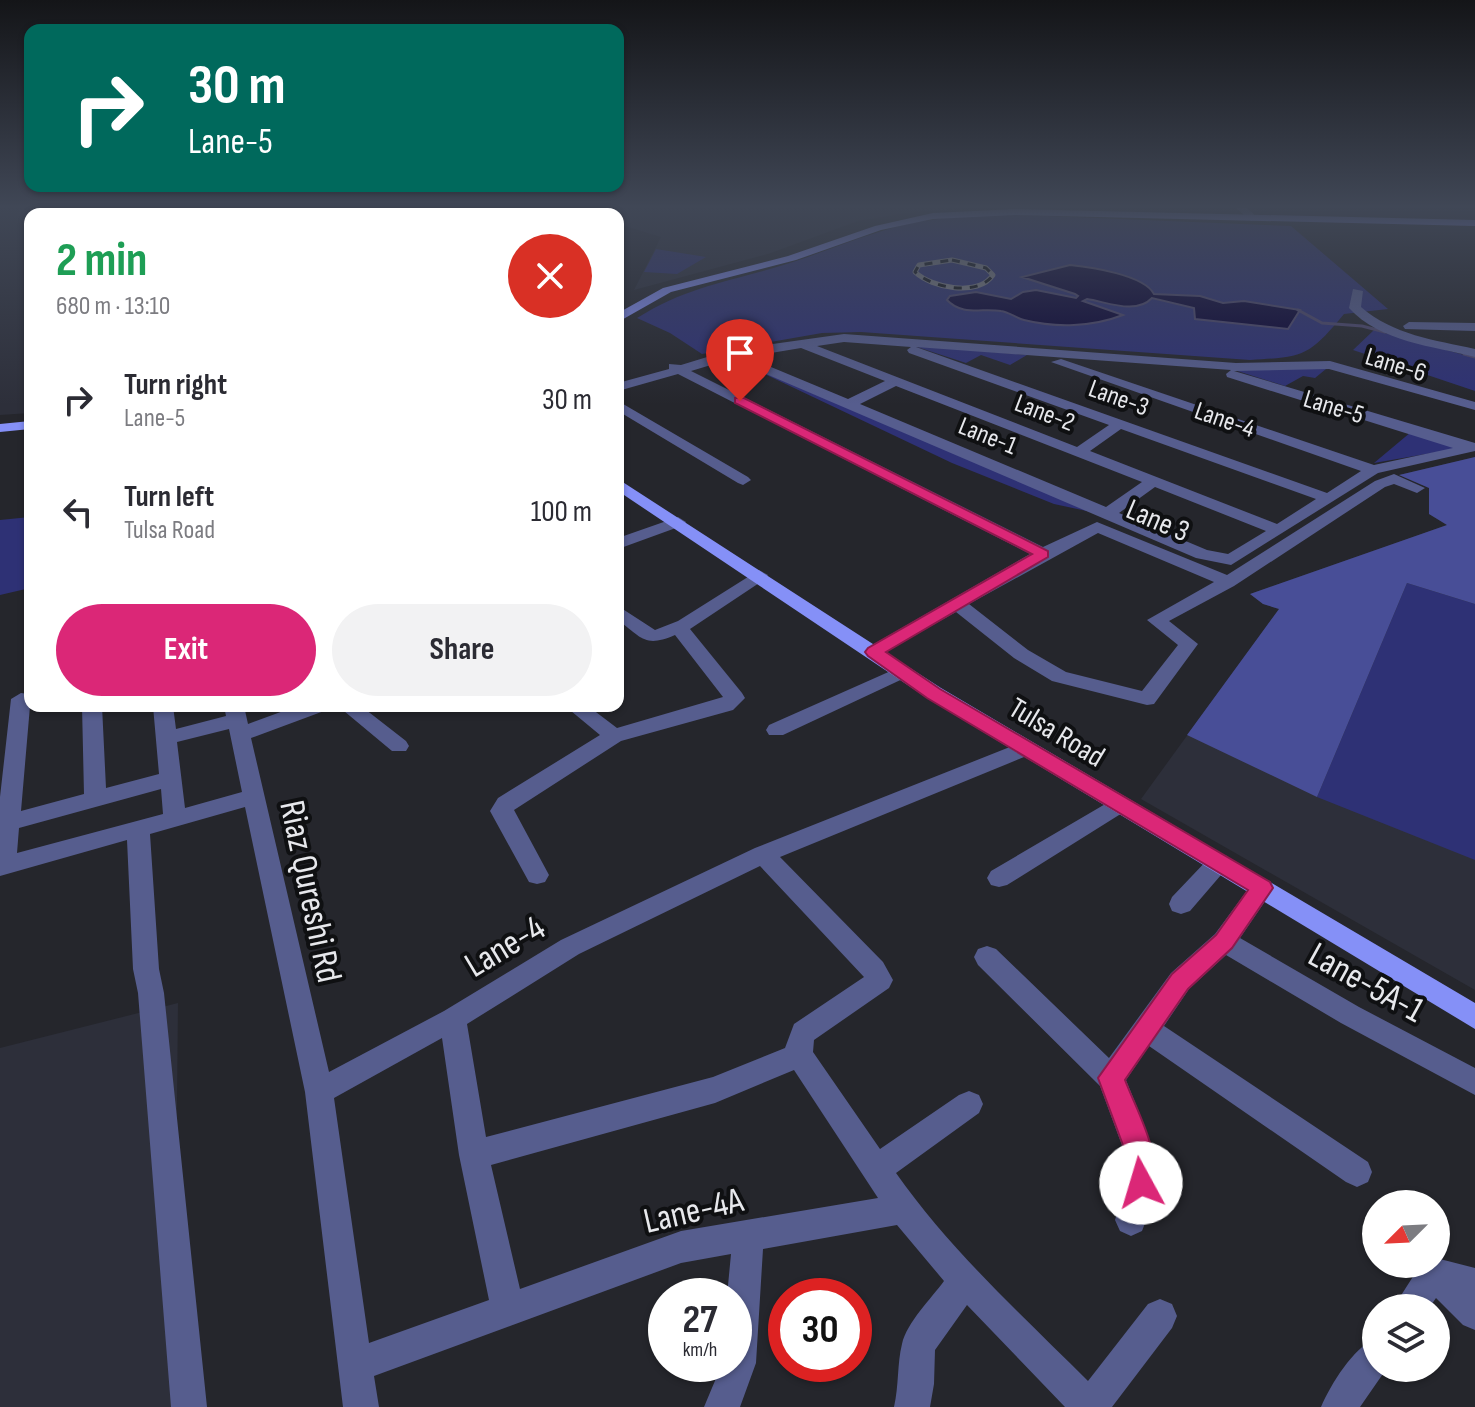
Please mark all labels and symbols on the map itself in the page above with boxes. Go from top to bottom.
pin [706,319,774,401]
street label: Lane-6 [1361,342,1430,389]
street label: Lane-3 [1084,373,1153,424]
street label: Lane-5 [1300,384,1367,431]
street label: Lane-2 [1010,388,1079,439]
street label: Lane-4 [1190,396,1259,445]
street label: Lane-1 [954,411,1021,462]
street label: Lane 3 [1121,492,1195,550]
street label: Tulsa Road [1002,690,1111,775]
street label: Riaz Qureshi Rd [269,797,350,986]
street label: Lane-4 [458,907,553,988]
street label: Lane-5A-1 [1301,934,1431,1033]
position arrow [1099,1141,1183,1225]
street label: Lane-4A [640,1179,748,1244]
north arrow [1362,1190,1450,1278]
speed limit sign: 30 [768,1278,872,1382]

